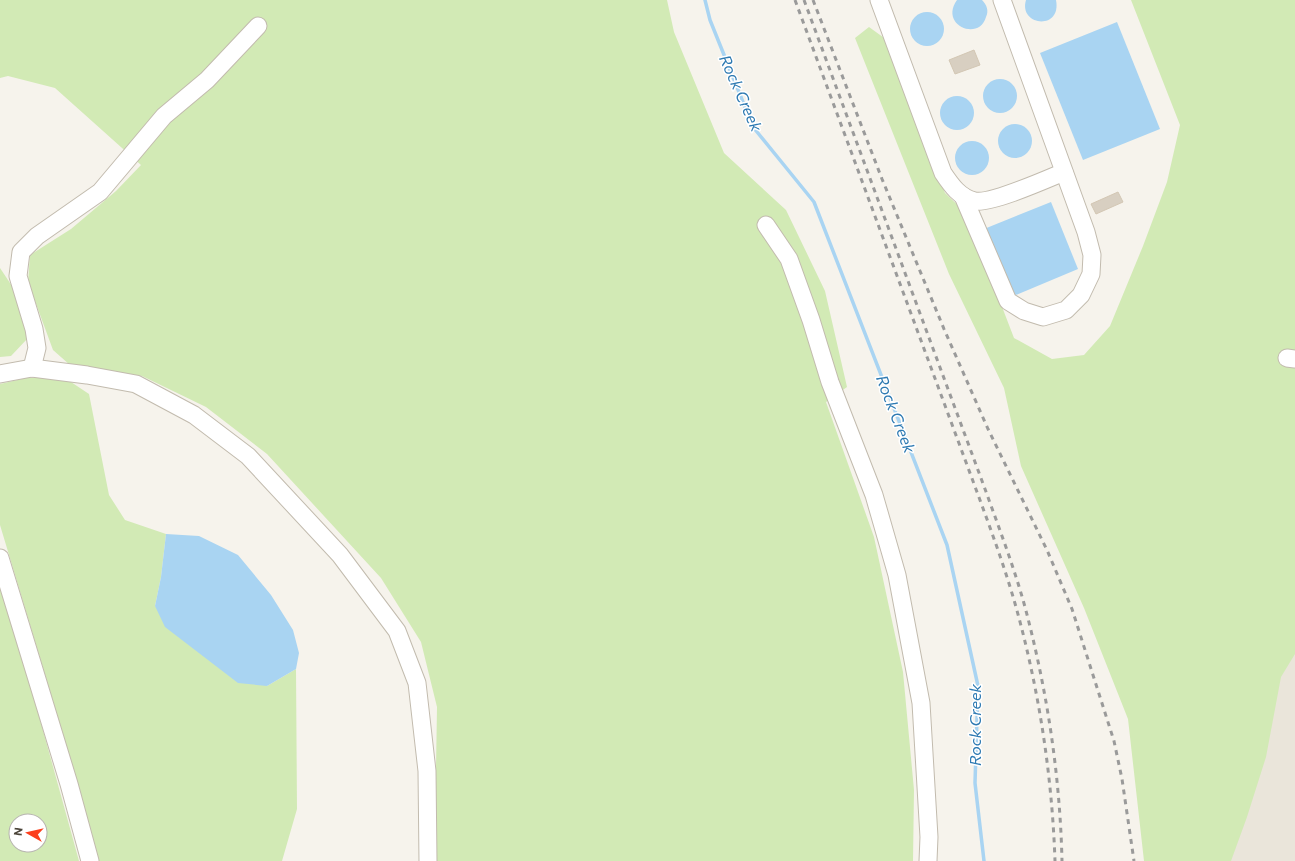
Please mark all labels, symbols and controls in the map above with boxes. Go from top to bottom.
water label: Rock Creek [716,51,767,134]
water label: Rock Creek [873,372,920,456]
water label: Rock Creek [965,684,984,766]
north arrow [8,813,48,853]
text: N [11,827,25,837]

